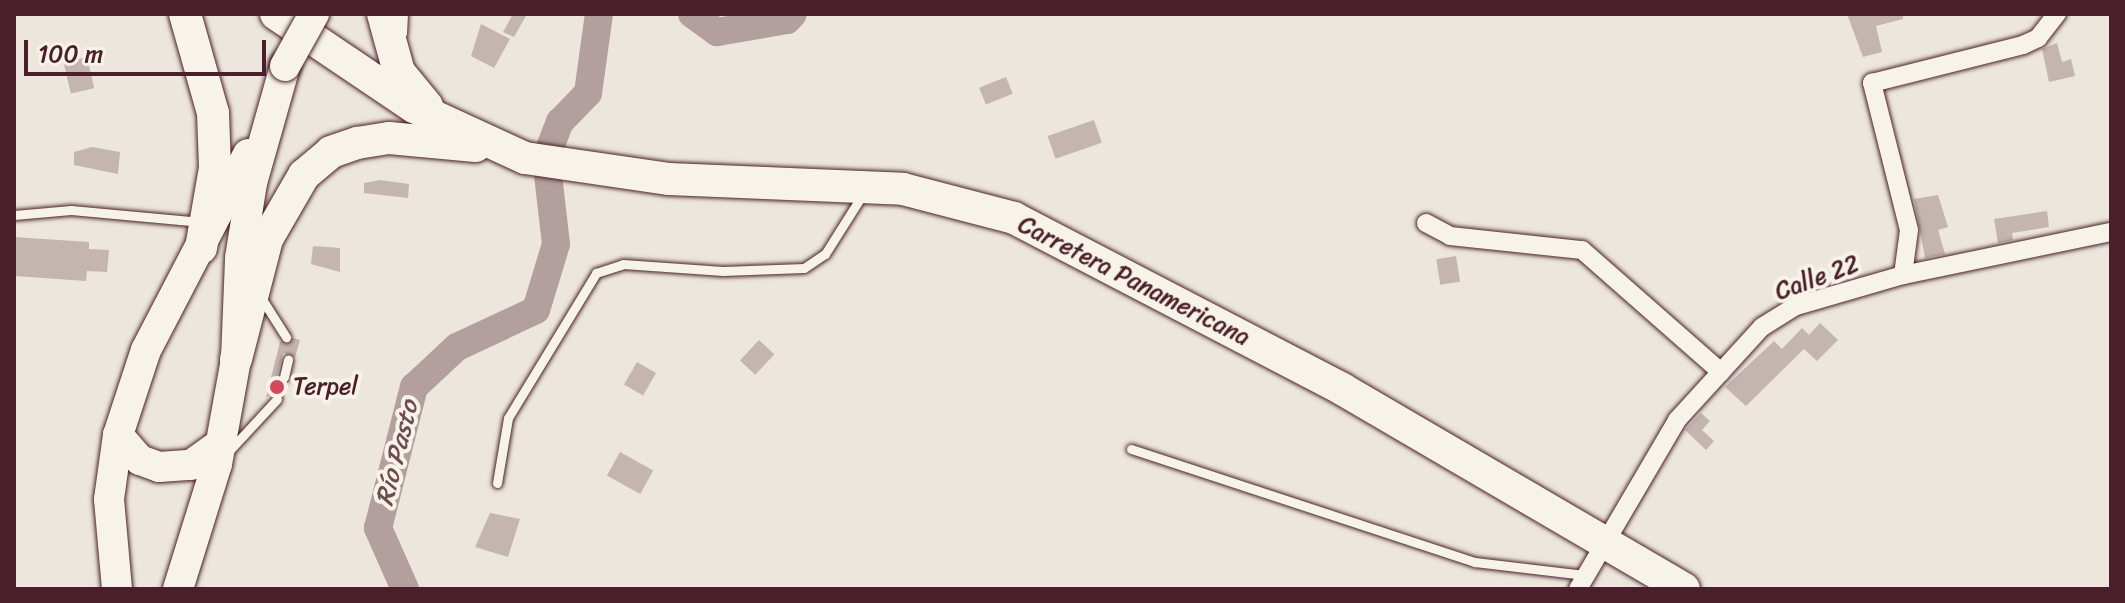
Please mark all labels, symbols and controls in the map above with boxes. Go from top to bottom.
scale bar [28,24,270,74]
text: 100 m [38,33,103,75]
street label: Carretera Panamericana [1014,210,1254,352]
street label: Calle 22 [1771,250,1863,306]
place label: Terpel [293,373,358,401]
marker: Terpel [268,378,286,396]
water label: Río Pasto [369,397,425,509]

